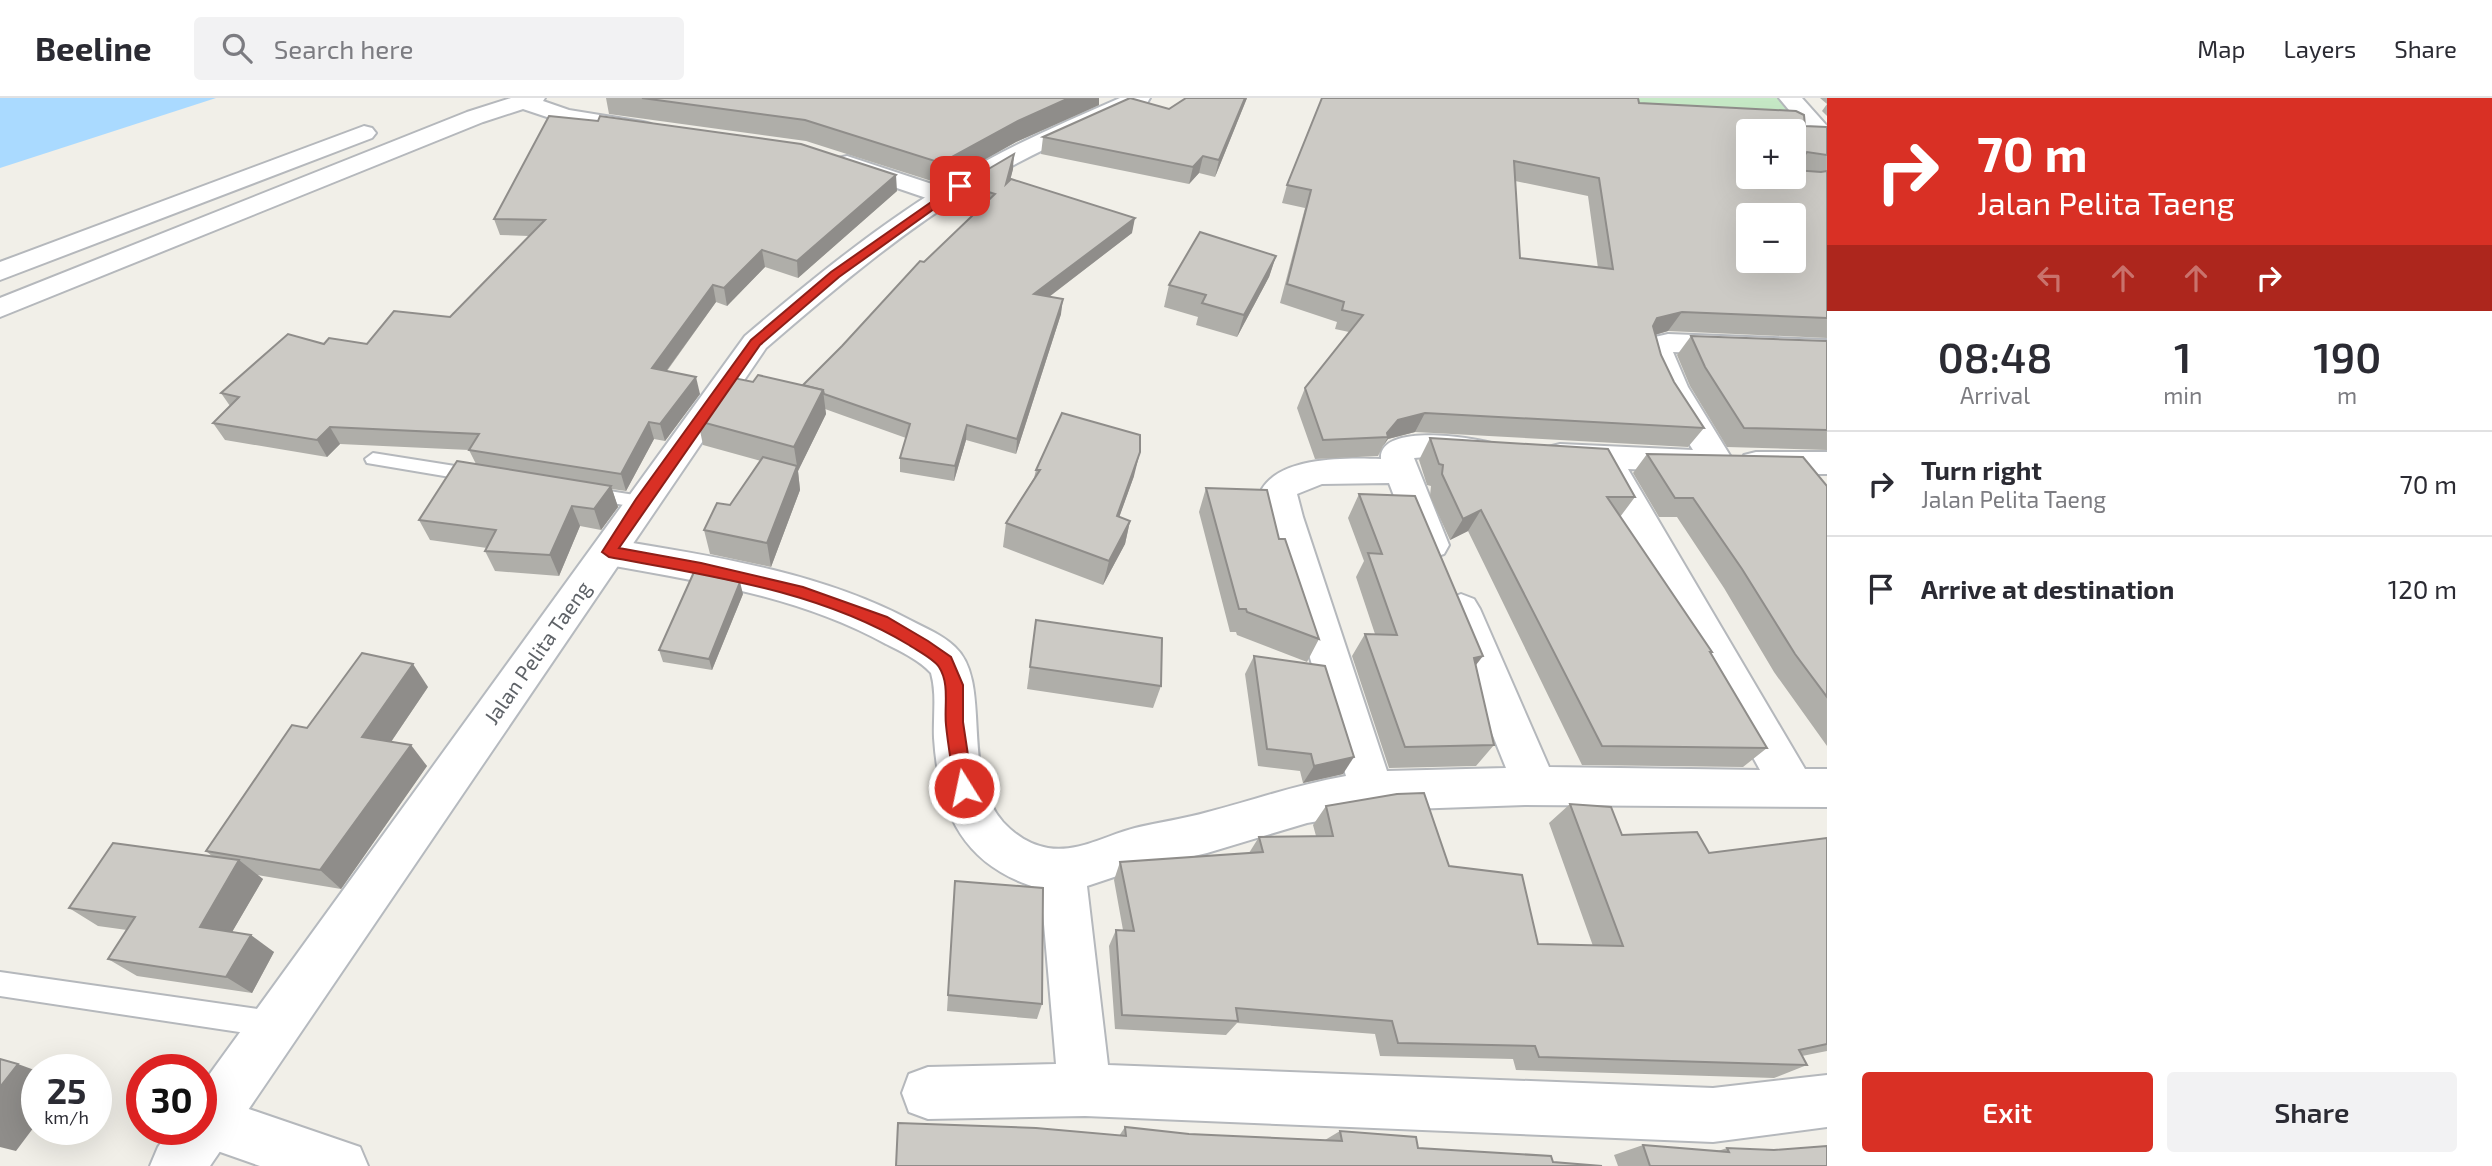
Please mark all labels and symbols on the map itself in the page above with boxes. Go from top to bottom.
pin [930,156,990,216]
street label: Jalan Pelita Taeng [478,576,596,729]
position arrow [927,751,1001,825]
speed limit sign: 30 [126,1054,217,1145]

